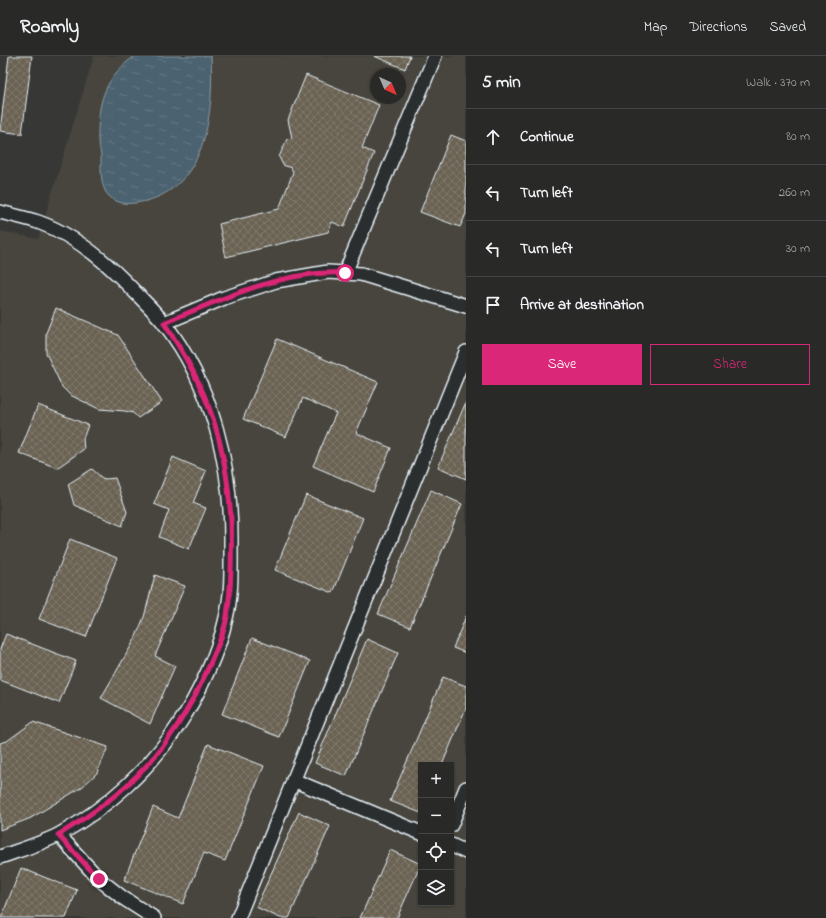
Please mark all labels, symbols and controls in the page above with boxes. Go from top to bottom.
text: Roamly [20,14,79,41]
text: Map [644,17,667,38]
text: Directions [689,17,747,38]
text: Saved [769,17,806,38]
north arrow [370,68,406,104]
text: 5 min [482,70,521,95]
text: Walk · 370 m [746,73,810,92]
icon: ahead [482,126,504,148]
text: Continue [520,126,574,148]
text: 80 m [786,127,810,146]
icon: left [482,182,504,204]
text: Turn left [520,182,573,204]
text: 260 m [779,183,810,202]
icon: left [482,238,504,260]
text: Turn left [520,238,573,260]
text: 30 m [786,239,810,258]
route start [336,264,354,282]
icon: arrive [482,294,504,316]
text: Arrive at destination [520,294,644,316]
button: Save [482,344,642,385]
button: Share [650,344,810,385]
map controls [418,762,454,906]
button: + [418,762,454,798]
button: − [418,798,454,834]
button: locate [418,834,454,870]
route end [90,870,108,888]
button: layers [418,870,454,906]

